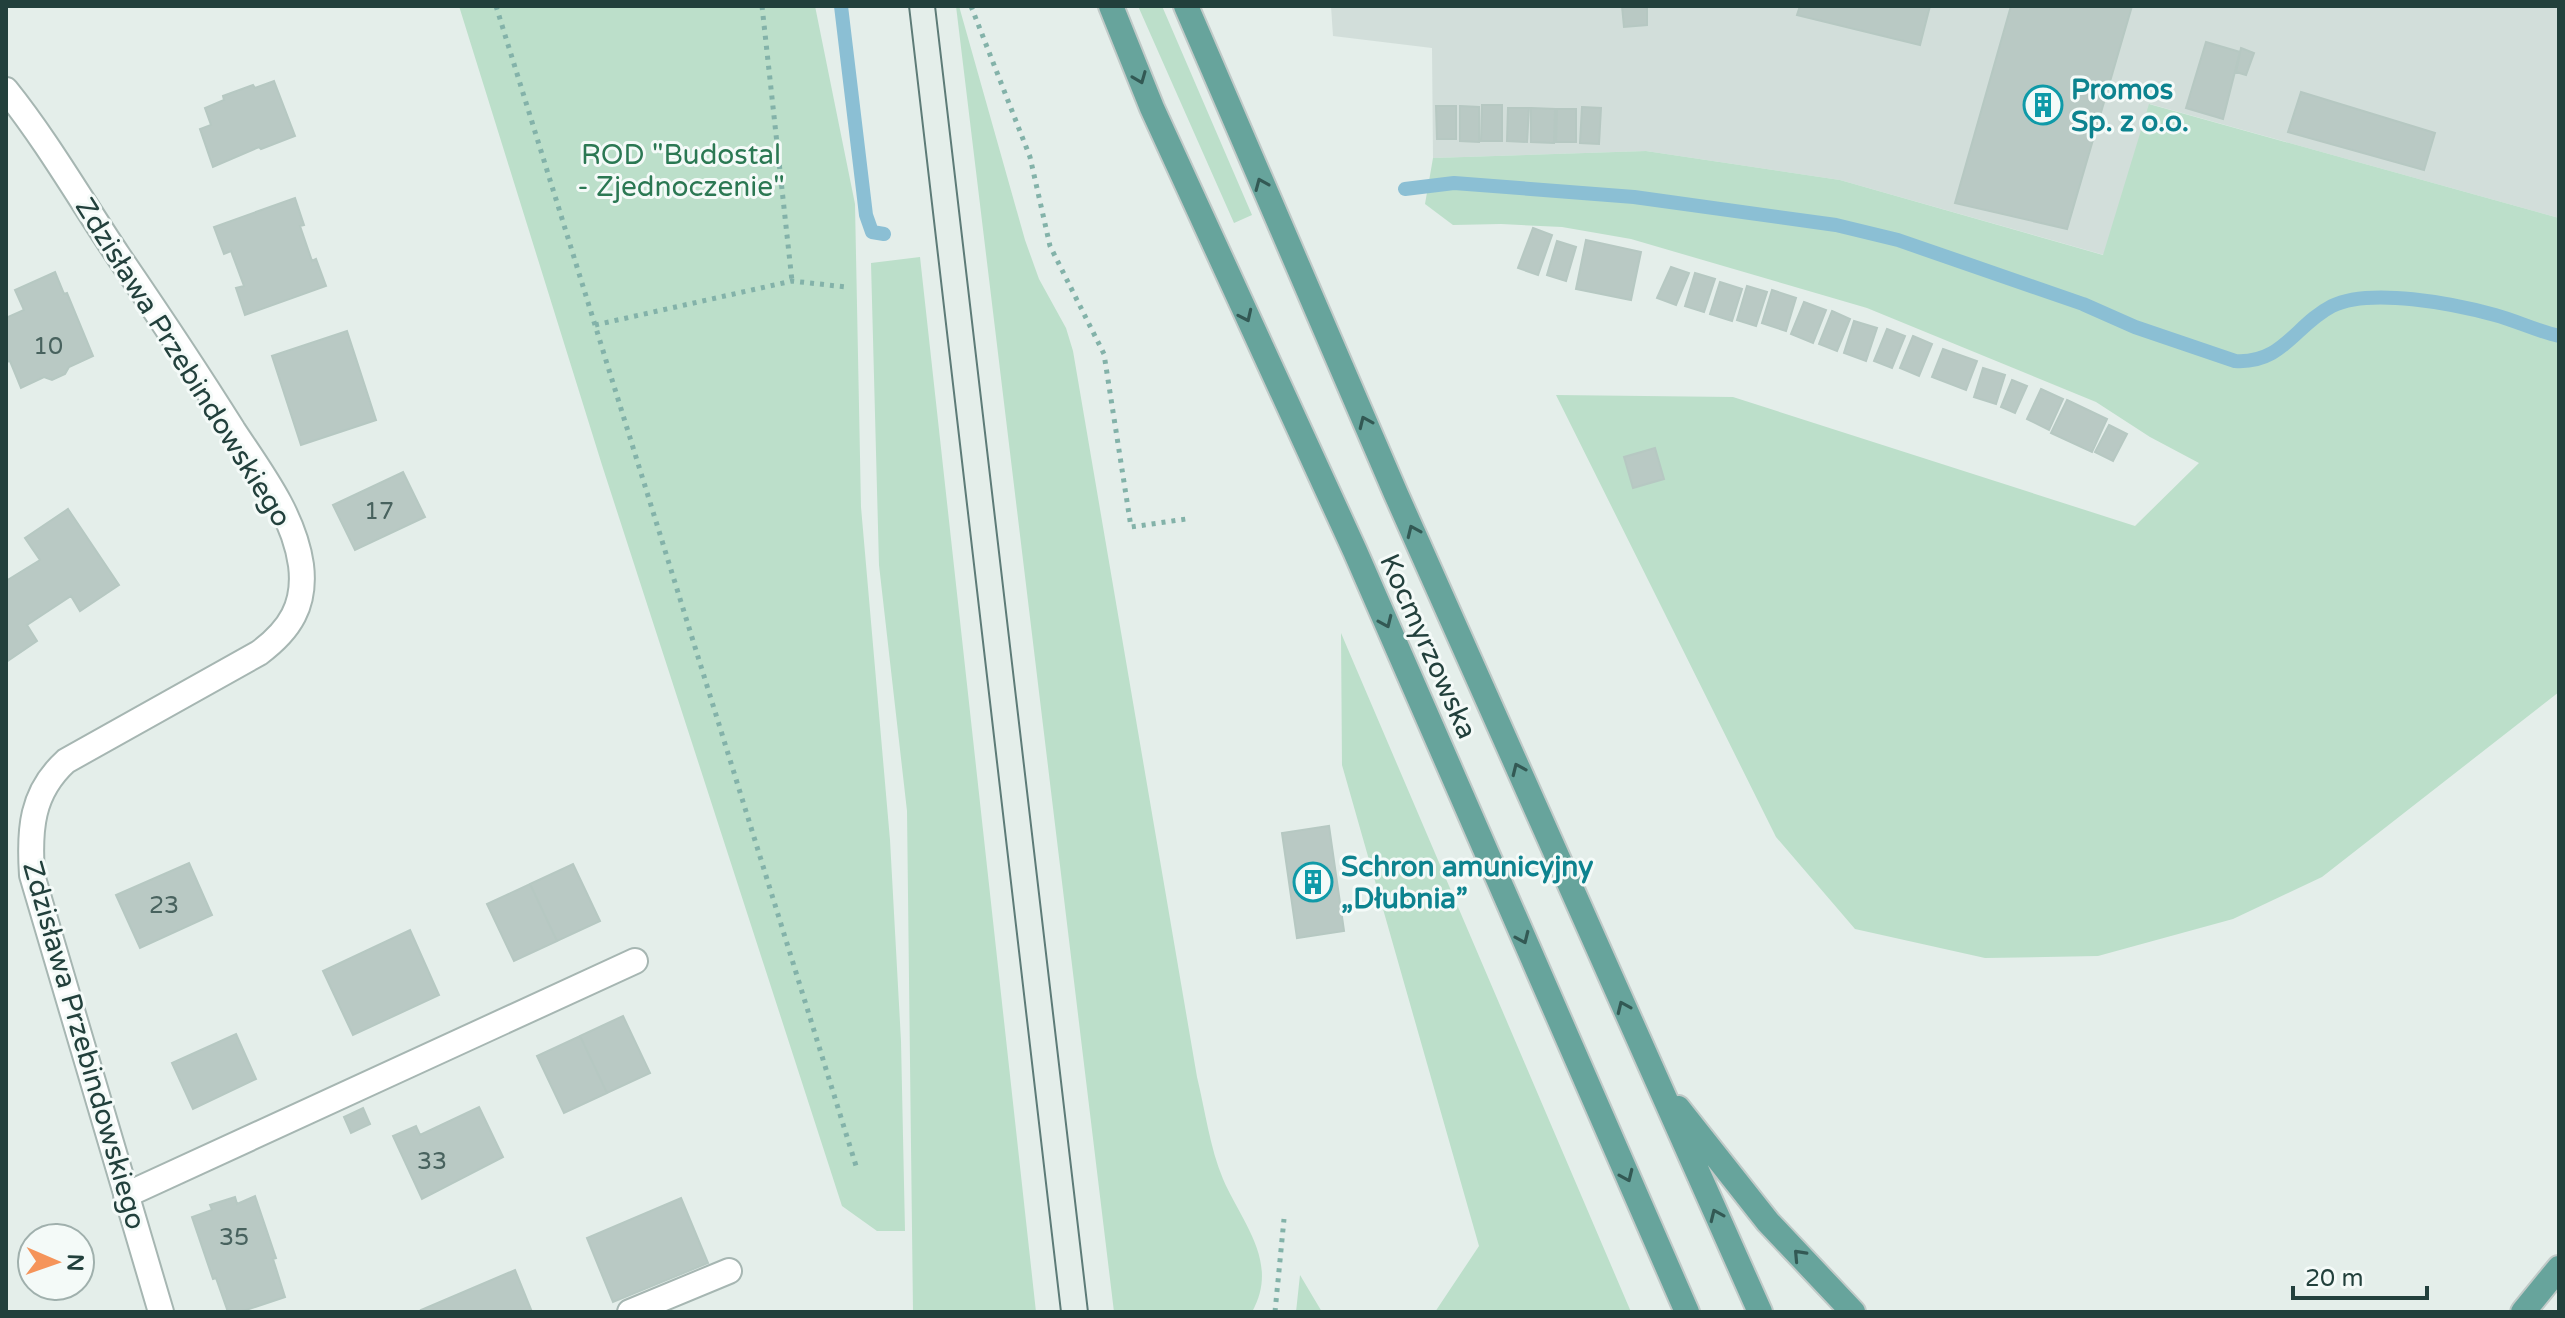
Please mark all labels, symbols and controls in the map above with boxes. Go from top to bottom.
one-way arrow [1131,70,1147,84]
place label: Promos Sp. z o.o. [2071,73,2189,139]
building icon: Promos Sp. z o.o. [2022,84,2064,126]
park label: ROD "Budostal - Zjednoczenie" [577,138,785,204]
one-way arrow [1254,178,1270,192]
street label: Zdzisława Przebindowskiego [68,192,299,533]
one-way arrow [1237,307,1253,322]
house number: 10 [33,332,63,361]
one-way arrow [1358,416,1374,431]
house number: 17 [364,497,394,526]
one-way arrow [1406,525,1422,540]
street label: Kocmyrzowska [1372,549,1484,744]
one-way arrow [1376,614,1392,628]
one-way arrow [1511,763,1527,777]
place label: Schron amunicyjny „Dłubnia” [1341,850,1593,916]
street label: Zdzisława Przebindowskiego [15,857,153,1233]
building icon: Schron amunicyjny „Dłubnia” [1292,861,1334,903]
house number: 23 [149,891,179,920]
one-way arrow [1514,929,1530,944]
one-way arrow [1617,1001,1633,1015]
house number: 33 [417,1147,447,1176]
one-way arrow [1618,1168,1634,1182]
one-way arrow [1710,1209,1726,1224]
north arrow [16,1222,96,1302]
house number: 35 [219,1223,249,1252]
one-way arrow [1795,1250,1809,1265]
scale bar [2293,1250,2427,1300]
text: N [62,1253,88,1272]
text: 20 m [2305,1264,2363,1293]

